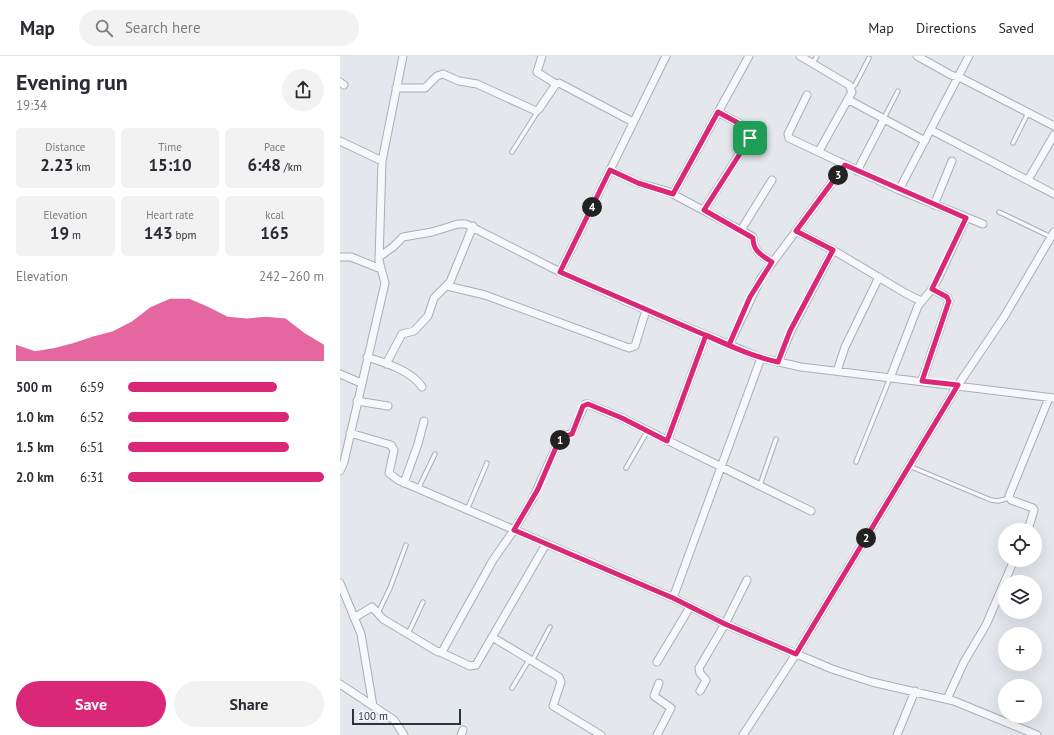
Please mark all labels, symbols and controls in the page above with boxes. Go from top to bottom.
search box [79,10,359,46]
text: Map [20,16,55,40]
icon: search [93,17,115,39]
text: Search here [125,18,201,37]
text: Map [868,19,894,37]
text: Directions [916,19,976,37]
text: Saved [998,19,1034,37]
text: Evening run [16,68,128,96]
button: share [282,69,324,111]
text: 19:34 [16,97,47,114]
pin [733,121,767,155]
icon: arrive [739,127,761,149]
text: Distance [45,140,85,154]
text: Time [158,140,182,154]
text: Pace [264,140,285,154]
text: 2.23 [40,154,73,176]
text: 15:10 [148,154,192,176]
text: 6:48 [247,154,281,176]
text: km [73,160,90,174]
text: /km [281,160,302,174]
pin: 3 [828,165,848,185]
text: 3 [835,168,841,182]
pin: 4 [582,197,602,217]
text: 4 [589,200,595,214]
text: Elevation [43,208,87,222]
text: Heart rate [146,208,194,222]
text: kcal [265,208,284,222]
text: 19 [50,222,69,244]
text: 143 [144,222,173,244]
text: 165 [260,222,289,244]
text: m [69,228,81,242]
text: bpm [173,228,196,242]
text: Elevation [16,268,68,285]
text: 242–260 m [259,268,324,285]
text: 500 m [16,379,52,396]
text: 6:59 [80,379,104,396]
text: 1.0 km [16,409,54,426]
text: 6:52 [80,409,104,426]
pin: 1 [550,430,570,450]
text: 1 [557,433,563,447]
text: 1.5 km [16,439,54,456]
text: 6:51 [80,439,104,456]
text: 2.0 km [16,469,54,486]
text: 6:31 [80,469,104,486]
map controls [998,523,1042,723]
button: locate [998,523,1042,567]
pin: 2 [856,528,876,548]
text: 2 [863,531,869,545]
button: layers [998,575,1042,619]
button: + [998,627,1042,671]
button: − [998,679,1042,723]
button: Save [16,681,166,727]
button: Share [174,681,324,727]
scale bar [352,707,461,726]
text: 100 m [358,709,388,723]

